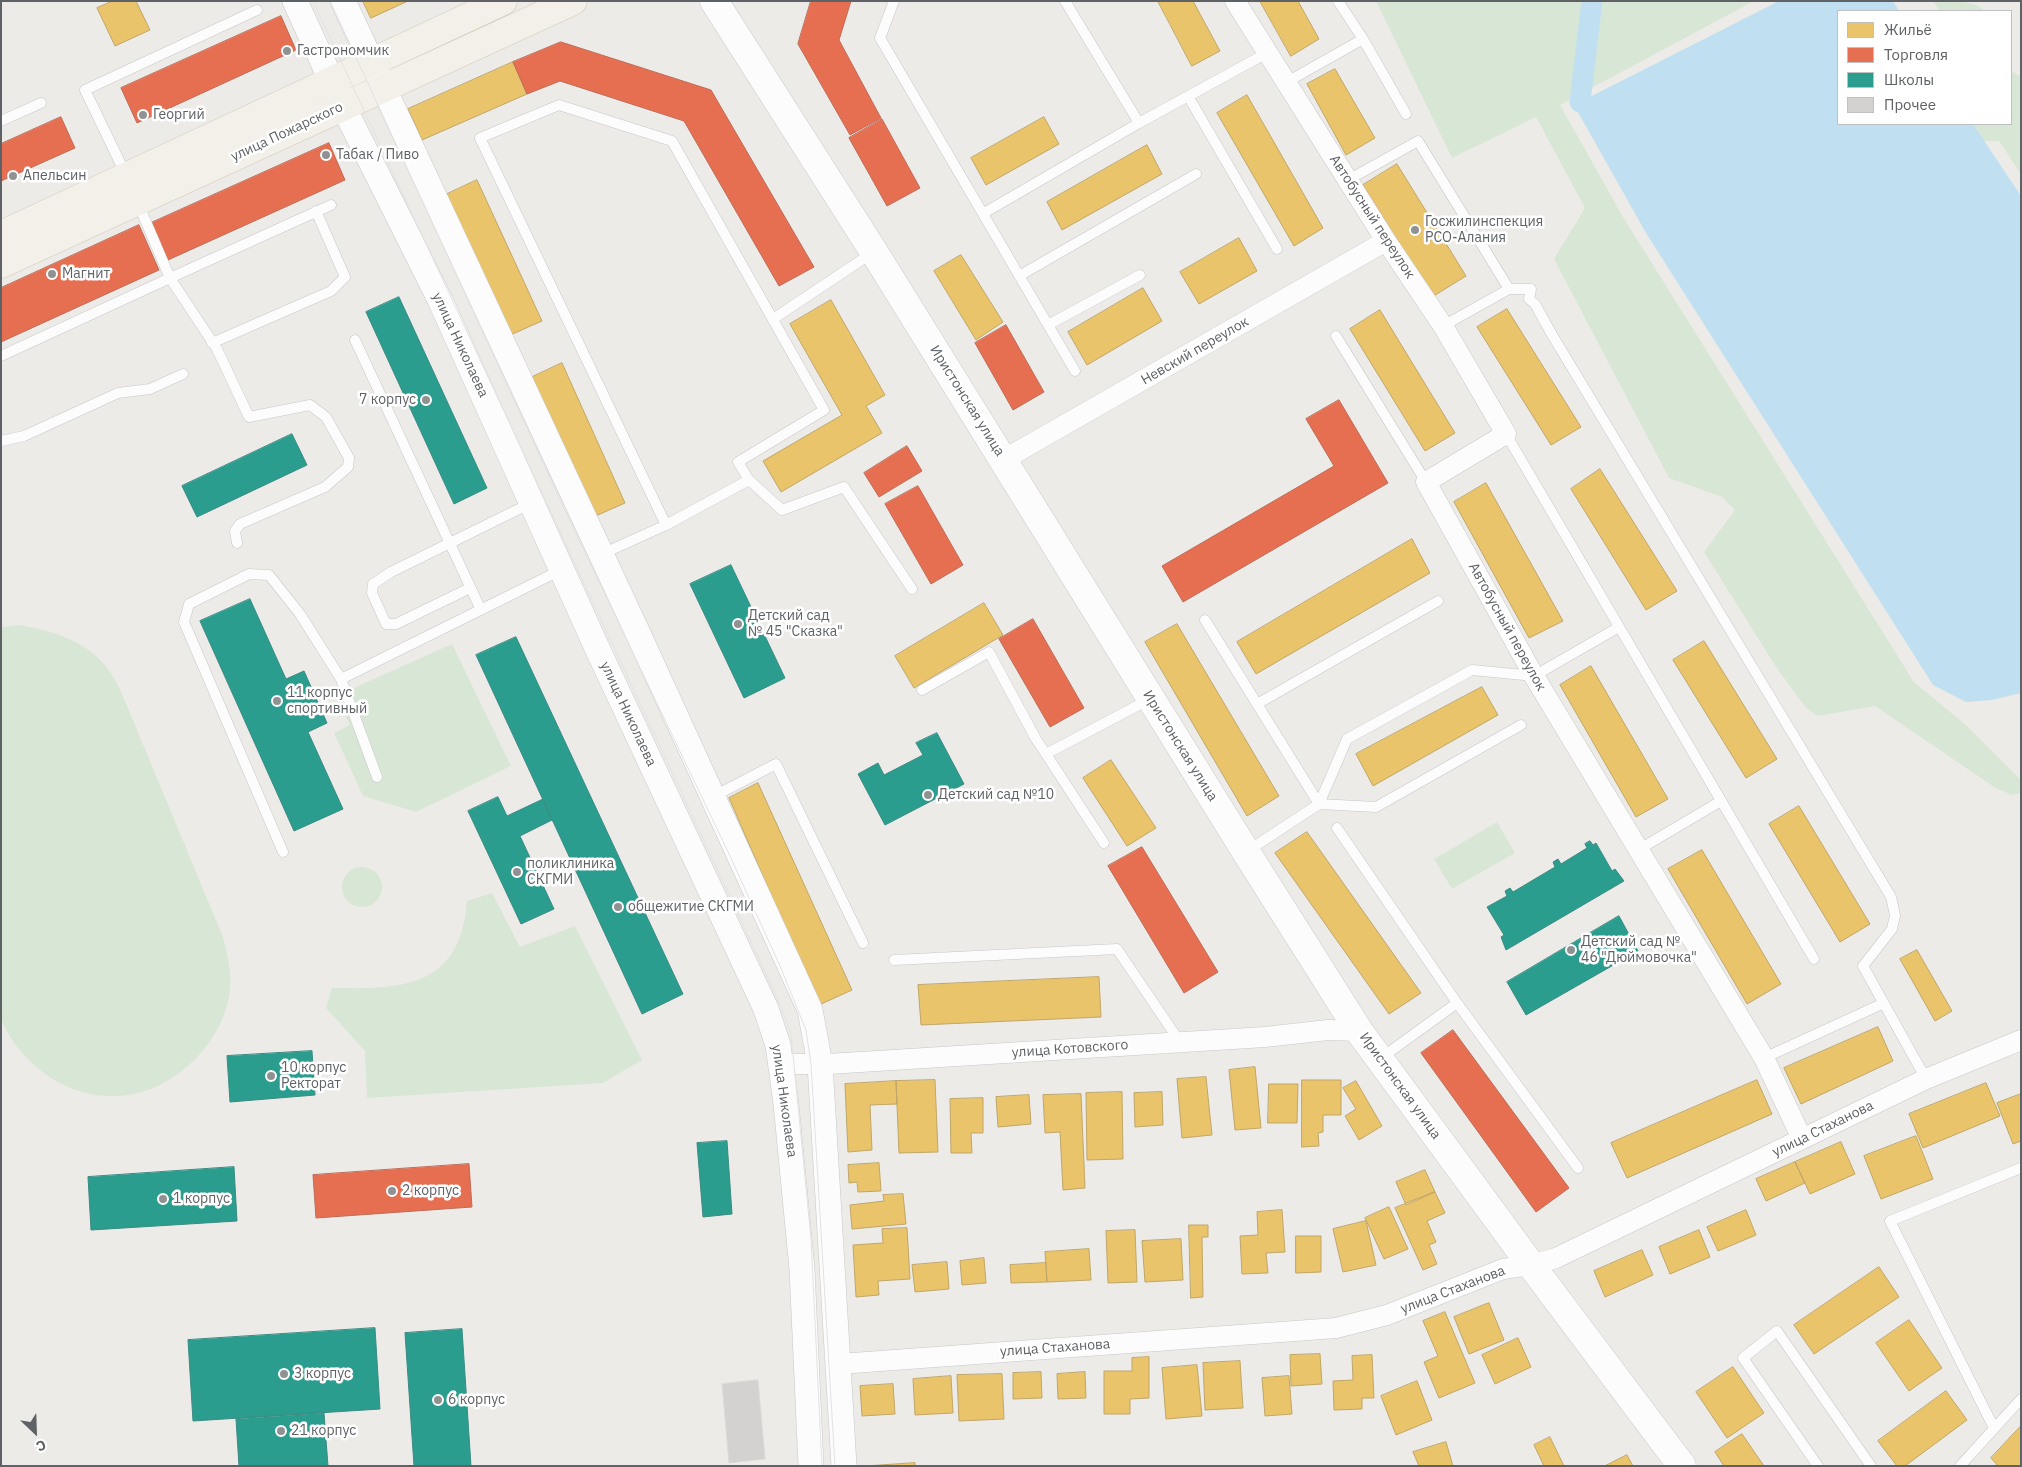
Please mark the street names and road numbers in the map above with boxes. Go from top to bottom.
street label: улица Пожарского [228,99,346,165]
street label: Автобусный переулок [1326,152,1418,282]
street label: улица Николаева [428,290,492,400]
street label: Невский переулок [1138,313,1252,389]
street label: Иристонская улица [926,342,1008,460]
street label: Автобусный переулок [1465,560,1549,694]
street label: улица Николаева [596,659,660,769]
street label: Иристонская улица [1139,687,1221,805]
street label: Иристонская улица [1356,1029,1444,1143]
street label: улица Котовского [1011,1037,1129,1061]
street label: улица Николаева [768,1044,800,1158]
street label: улица Стаханова [1770,1097,1876,1161]
street label: улица Стаханова [1398,1262,1508,1318]
street label: улица Стаханова [999,1336,1111,1360]

